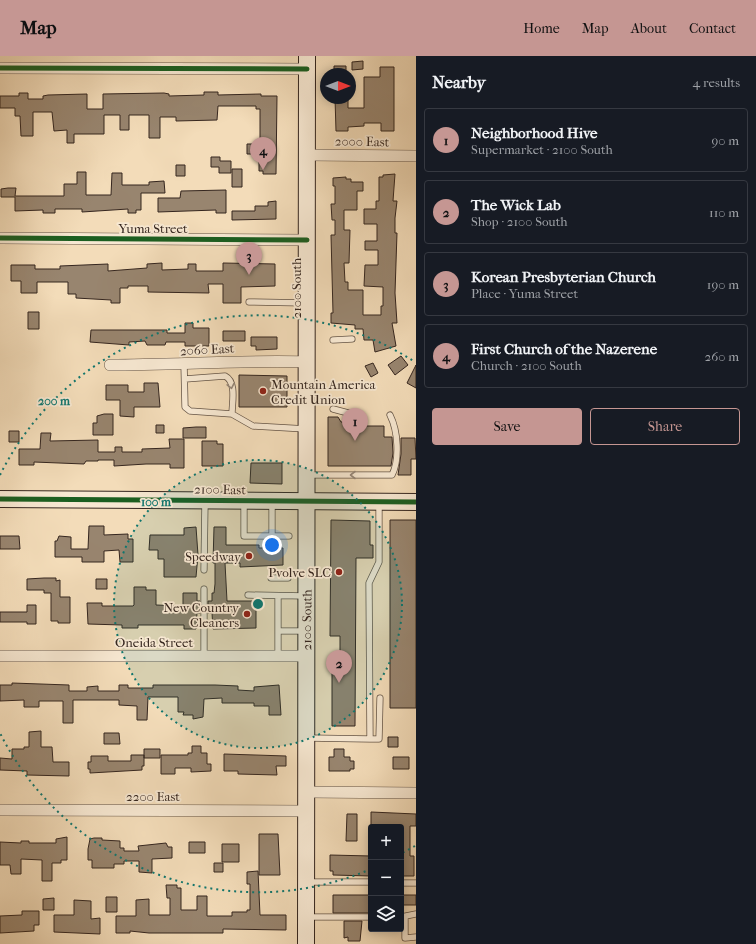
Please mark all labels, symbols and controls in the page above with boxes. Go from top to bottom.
text: Map [20,17,56,39]
text: Home [523,20,560,37]
text: Map [582,20,609,37]
text: About [631,20,667,37]
text: Contact [689,20,736,37]
north arrow [320,68,356,104]
text: Nearby [432,72,486,92]
text: 4 results [693,75,740,90]
text: Neighborhood Hive [471,124,598,142]
text: 1 [444,133,448,148]
text: 90 m [711,133,739,148]
street label: 2000 East [335,134,390,149]
pin: 4 [250,137,276,170]
text: Supermarket · 2100 South [471,142,613,157]
text: The Wick Lab [471,196,561,214]
text: 2 [443,205,449,220]
text: 110 m [709,205,739,220]
text: Shop · 2100 South [471,214,568,229]
street label: Yuma Street [117,221,188,236]
pin: 3 [236,242,262,275]
street label: 2100 South [289,257,304,318]
text: Korean Presbyterian Church [471,268,656,286]
text: 3 [443,277,449,292]
text: 190 m [707,277,739,292]
text: Place · Yuma Street [471,286,578,301]
text: First Church of the Nazerene [471,340,657,358]
street label: 2060 East [180,341,235,358]
text: 4 [442,349,450,364]
text: 260 m [705,349,739,364]
text: Church · 2100 South [471,358,582,373]
place label: Mountain America Credit Union [271,377,376,407]
one-way arrow [227,382,235,389]
marker: Mountain America Credit Union [258,386,268,396]
text: 200 m [38,394,71,408]
pin: 1 [342,408,368,441]
button: Save [432,408,582,445]
button: Share [590,408,740,445]
one-way arrow [350,471,356,479]
street label: 2100 East [194,482,246,497]
text: 100 m [141,495,172,509]
your location [262,535,282,555]
place label: Speedway [185,549,242,564]
marker: Speedway [244,551,254,561]
place label: Pvolve SLC [268,565,331,580]
marker: Pvolve SLC [334,567,344,577]
street label: 2100 South [299,589,314,650]
centre of rings [251,597,265,611]
place label: New Country Cleaners [163,600,240,630]
marker: New Country Cleaners [242,609,252,619]
street label: Oneida Street [115,635,193,650]
pin: 2 [326,650,352,683]
street label: 2200 East [126,789,180,804]
map controls [368,824,404,932]
button: + [368,824,404,860]
button: − [368,860,404,896]
button: layers [368,896,404,932]

